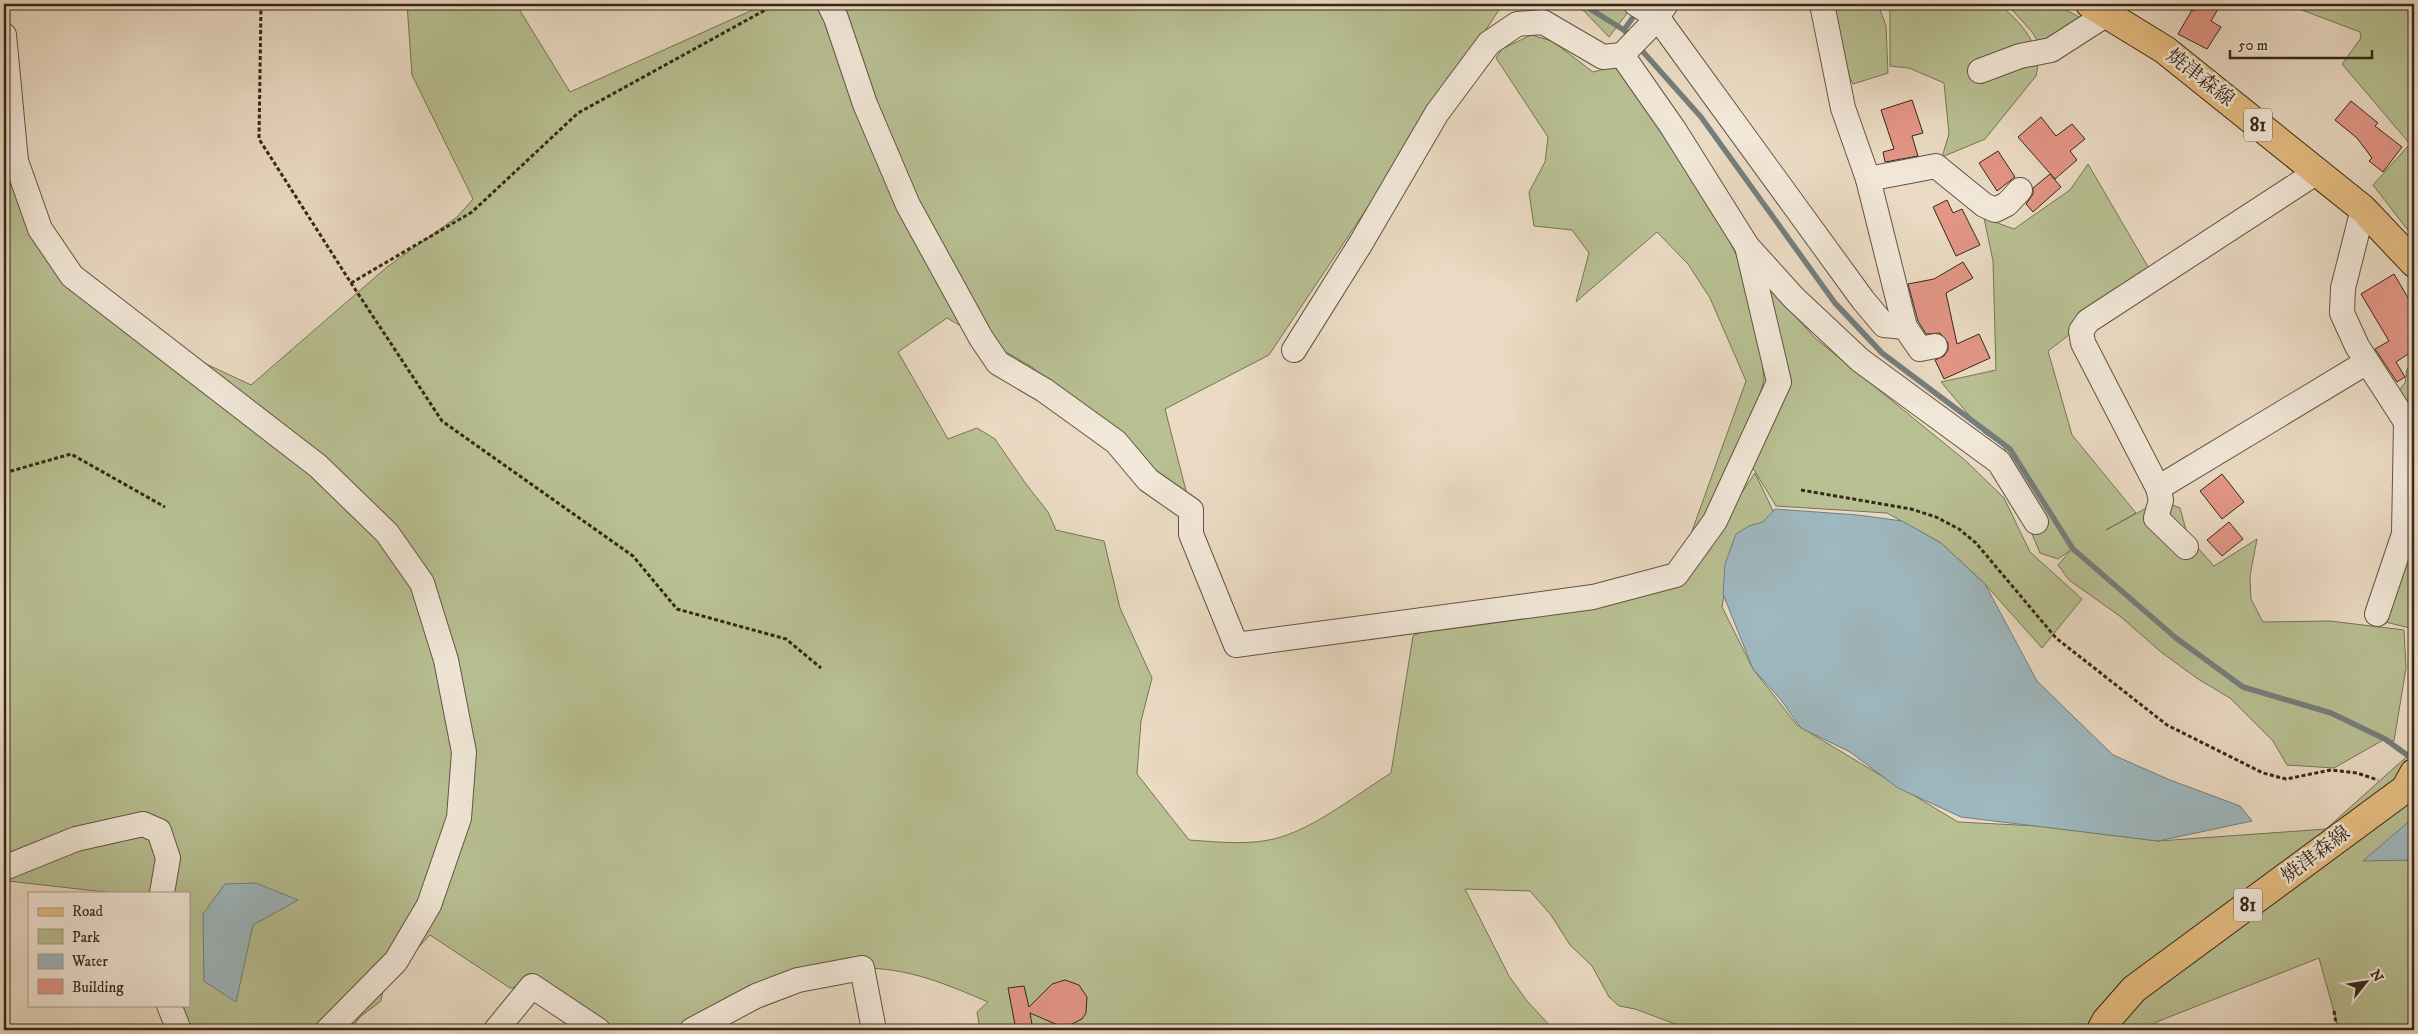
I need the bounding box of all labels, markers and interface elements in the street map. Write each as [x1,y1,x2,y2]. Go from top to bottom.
scale bar [2230,28,2373,60]
text: 50 m [2238,36,2268,55]
street label: 焼津森線 [2161,44,2239,112]
road number: 81 [2244,108,2272,142]
street label: 焼津森線 [2277,821,2355,889]
road number: 81 [2234,888,2262,922]
legend [28,892,190,1006]
text: Road [72,902,104,921]
text: Park [72,928,101,947]
text: Water [71,952,108,971]
north arrow [2340,956,2390,1006]
text: N [2366,967,2387,986]
text: Building [72,978,124,997]

